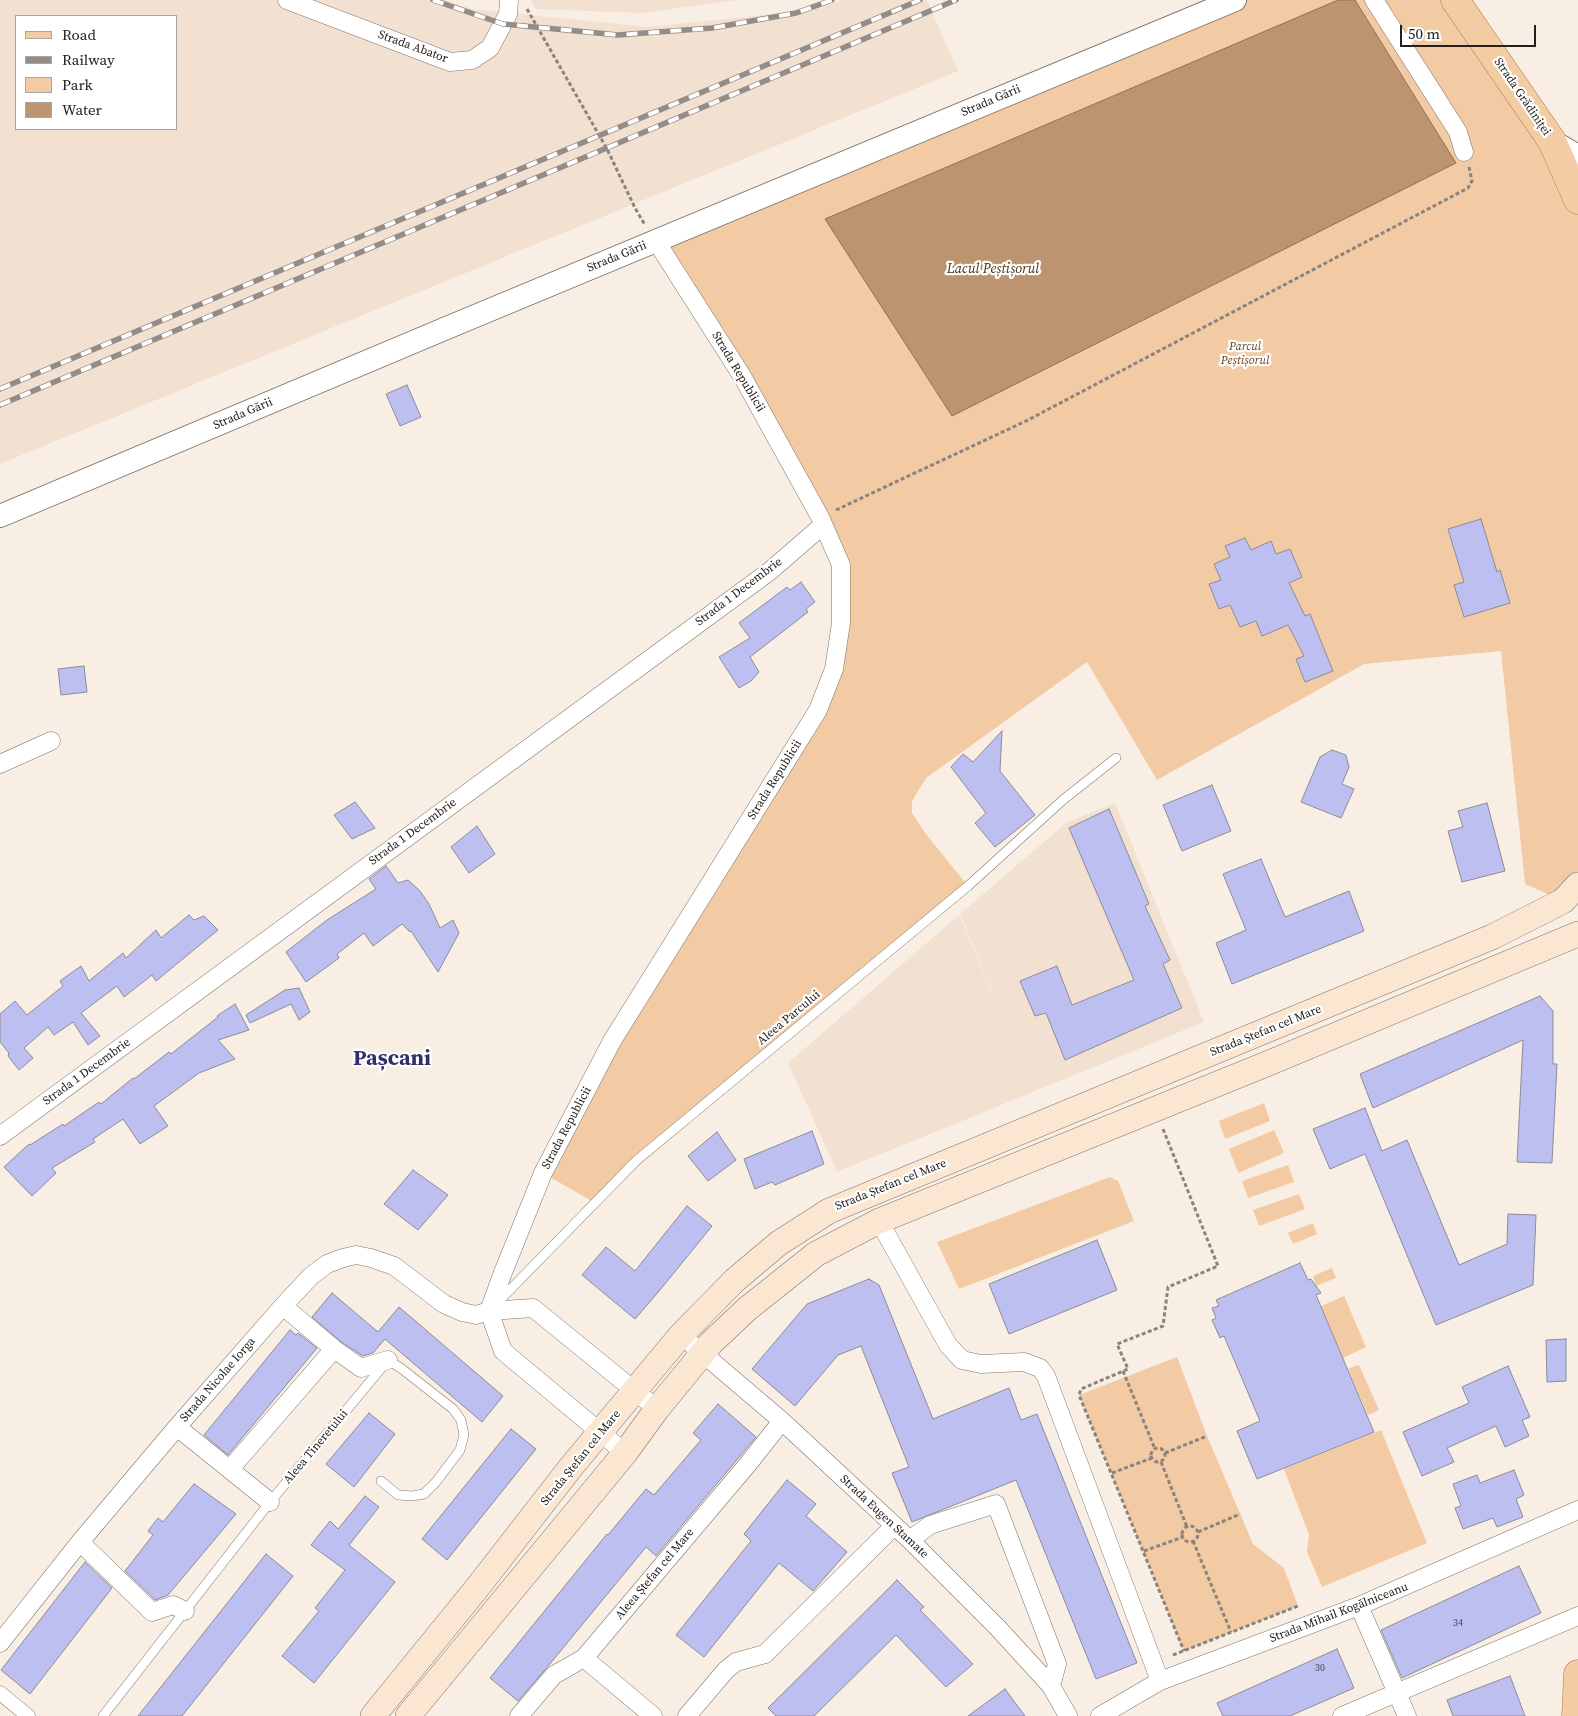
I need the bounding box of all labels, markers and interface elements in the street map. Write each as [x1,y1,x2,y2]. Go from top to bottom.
legend [15,15,178,130]
scale bar [1403,15,1539,47]
text: 50 m [1408,23,1440,44]
text: Road [62,24,96,45]
street label: Strada Abator [376,28,450,66]
text: Railway [62,49,115,70]
street label: Strada Grădiniței [1491,55,1553,139]
text: Park [62,74,93,95]
street label: Strada Gării [959,82,1023,120]
text: Water [62,99,102,120]
street label: Strada Gării [585,239,649,275]
water label: Lacul Peștișorul [947,261,1039,277]
street label: Strada Republicii [708,329,768,415]
park label: Parcul Peștișorul [1221,340,1269,368]
street label: Strada Gării [211,395,275,433]
street label: Strada 1 Decembrie [693,555,785,629]
street label: Strada Republicii [745,738,805,822]
street label: Strada 1 Decembrie [367,795,459,869]
street label: Aleea Parcului [755,988,823,1048]
street label: Strada Ștefan cel Mare [1208,1002,1324,1060]
street label: Strada 1 Decembrie [41,1035,133,1109]
district label: Pașcani [353,1046,431,1072]
street label: Strada Republicii [539,1084,595,1172]
street label: Strada Ștefan cel Mare [833,1156,949,1214]
street label: Strada Nicolae Iorga [177,1335,259,1425]
street label: Aleea Tineretului [281,1407,351,1487]
street label: Strada Ștefan cel Mare [538,1407,624,1509]
street label: Strada Eugen Stamate [837,1472,931,1562]
street label: Aleea Ștefan cel Mare [613,1525,697,1623]
street label: Strada Mihail Kogălniceanu [1268,1580,1410,1646]
house number: 34 [1453,1617,1463,1629]
house number: 30 [1315,1662,1325,1674]

